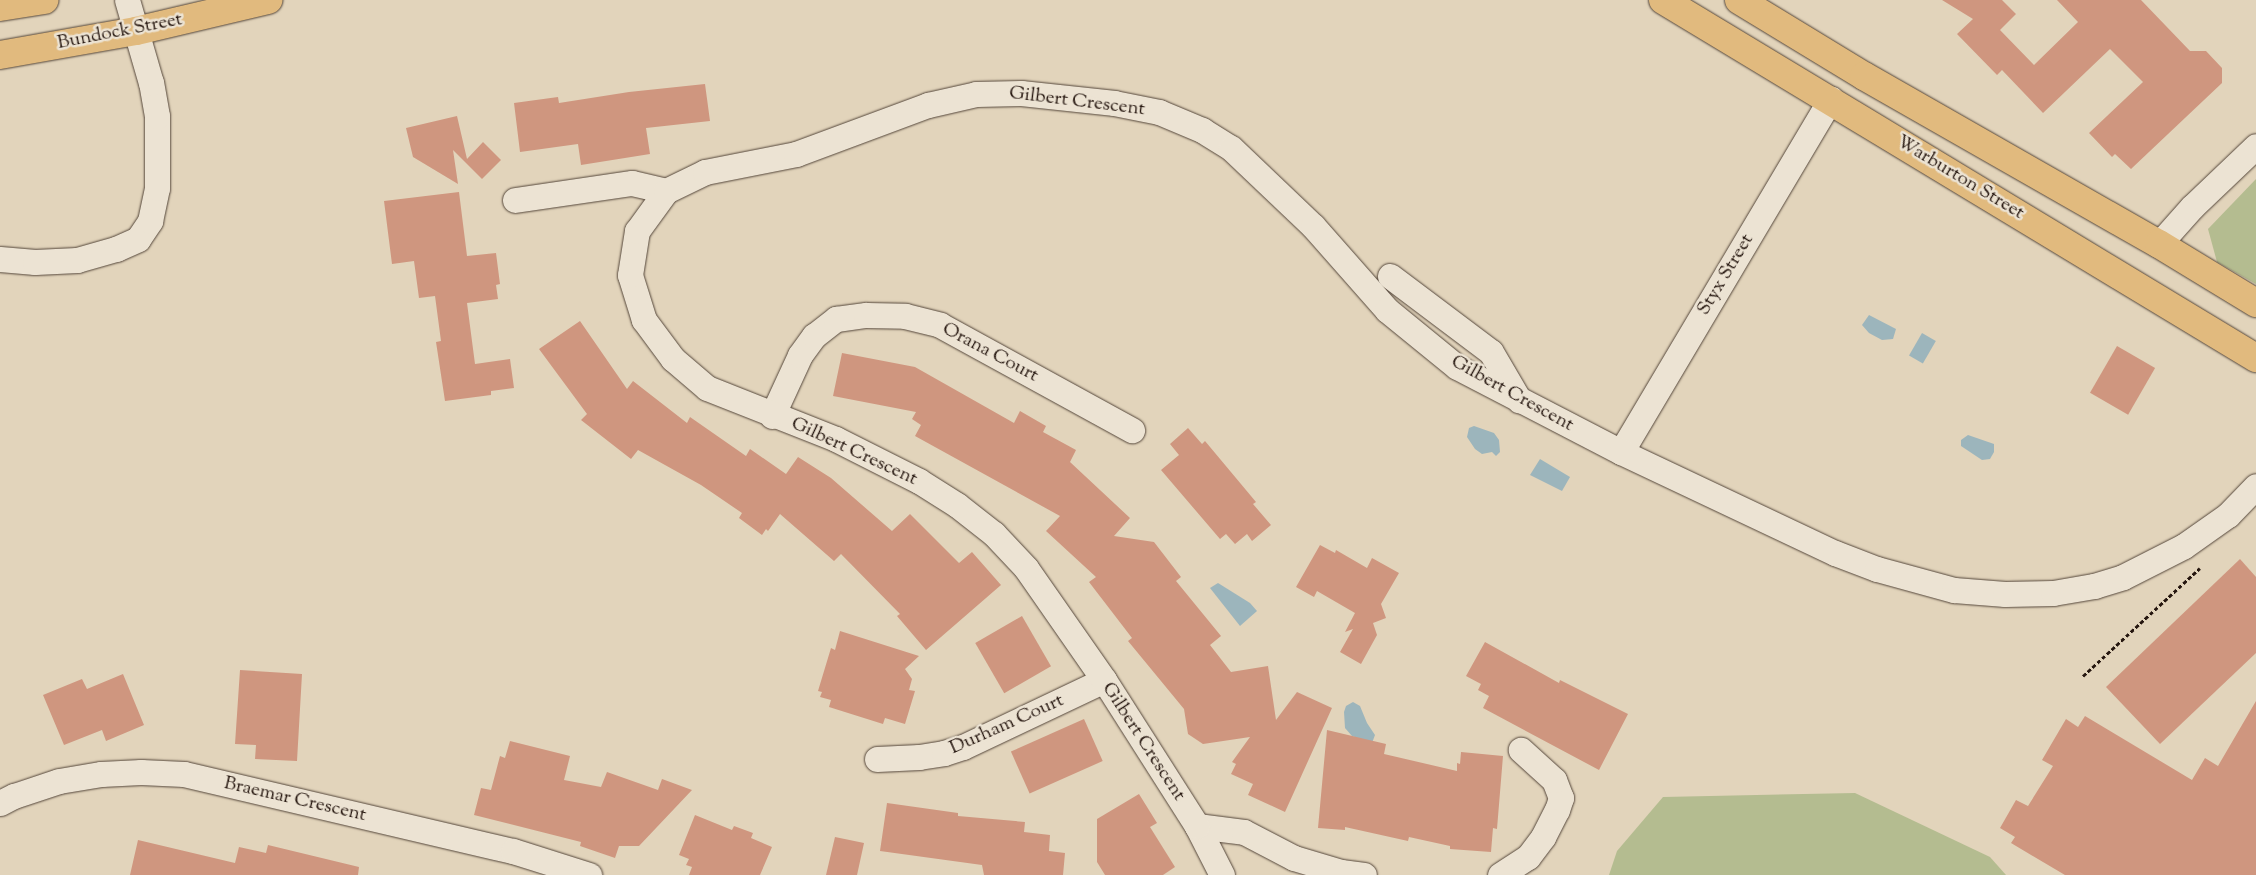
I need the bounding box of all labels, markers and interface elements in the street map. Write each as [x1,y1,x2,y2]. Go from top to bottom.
street label: Bundock Street [56,9,184,55]
street label: Gilbert Crescent [1008,82,1146,122]
street label: Warburton Street [1892,131,2028,225]
street label: Styx Street [1693,230,1759,320]
street label: Orana Court [938,318,1042,388]
street label: Gilbert Crescent [1447,351,1577,437]
street label: Gilbert Crescent [787,413,921,491]
street label: Gilbert Crescent [1096,678,1190,806]
street label: Durham Court [946,690,1068,760]
street label: Braemar Crescent [222,773,368,827]

